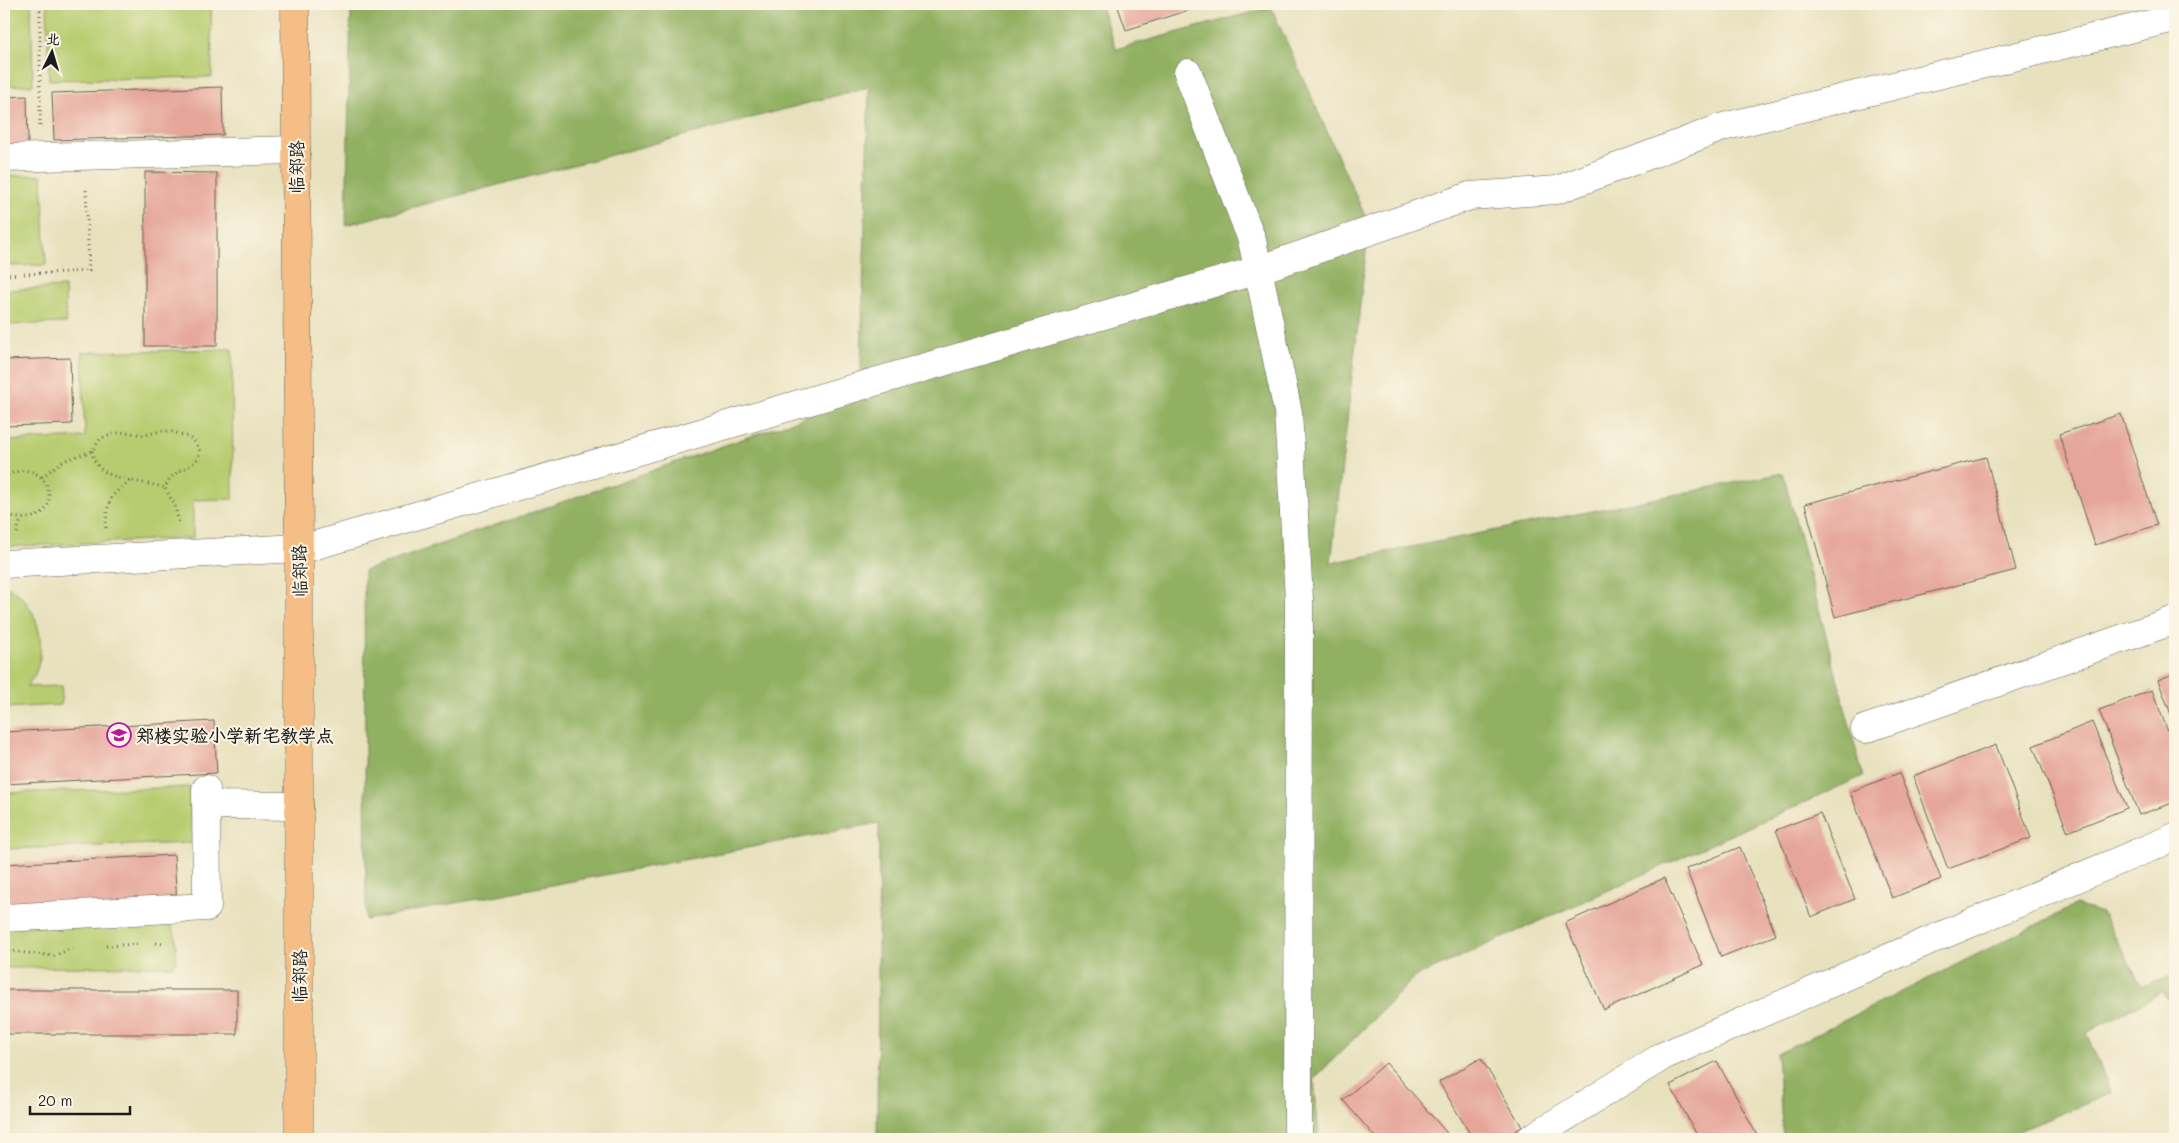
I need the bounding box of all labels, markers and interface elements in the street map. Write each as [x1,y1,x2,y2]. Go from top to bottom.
north arrow [28,28,78,78]
text: 北 [45,28,61,49]
street label: 临郑路 [284,140,308,194]
street label: 临郑路 [287,544,311,598]
school or university icon: 郑楼实验小学新宅教学点 [106,722,132,748]
place label: 郑楼实验小学新宅教学点 [136,723,334,747]
street label: 临郑路 [287,949,311,1003]
scale bar [30,1083,130,1115]
text: 20 m [38,1090,72,1110]

